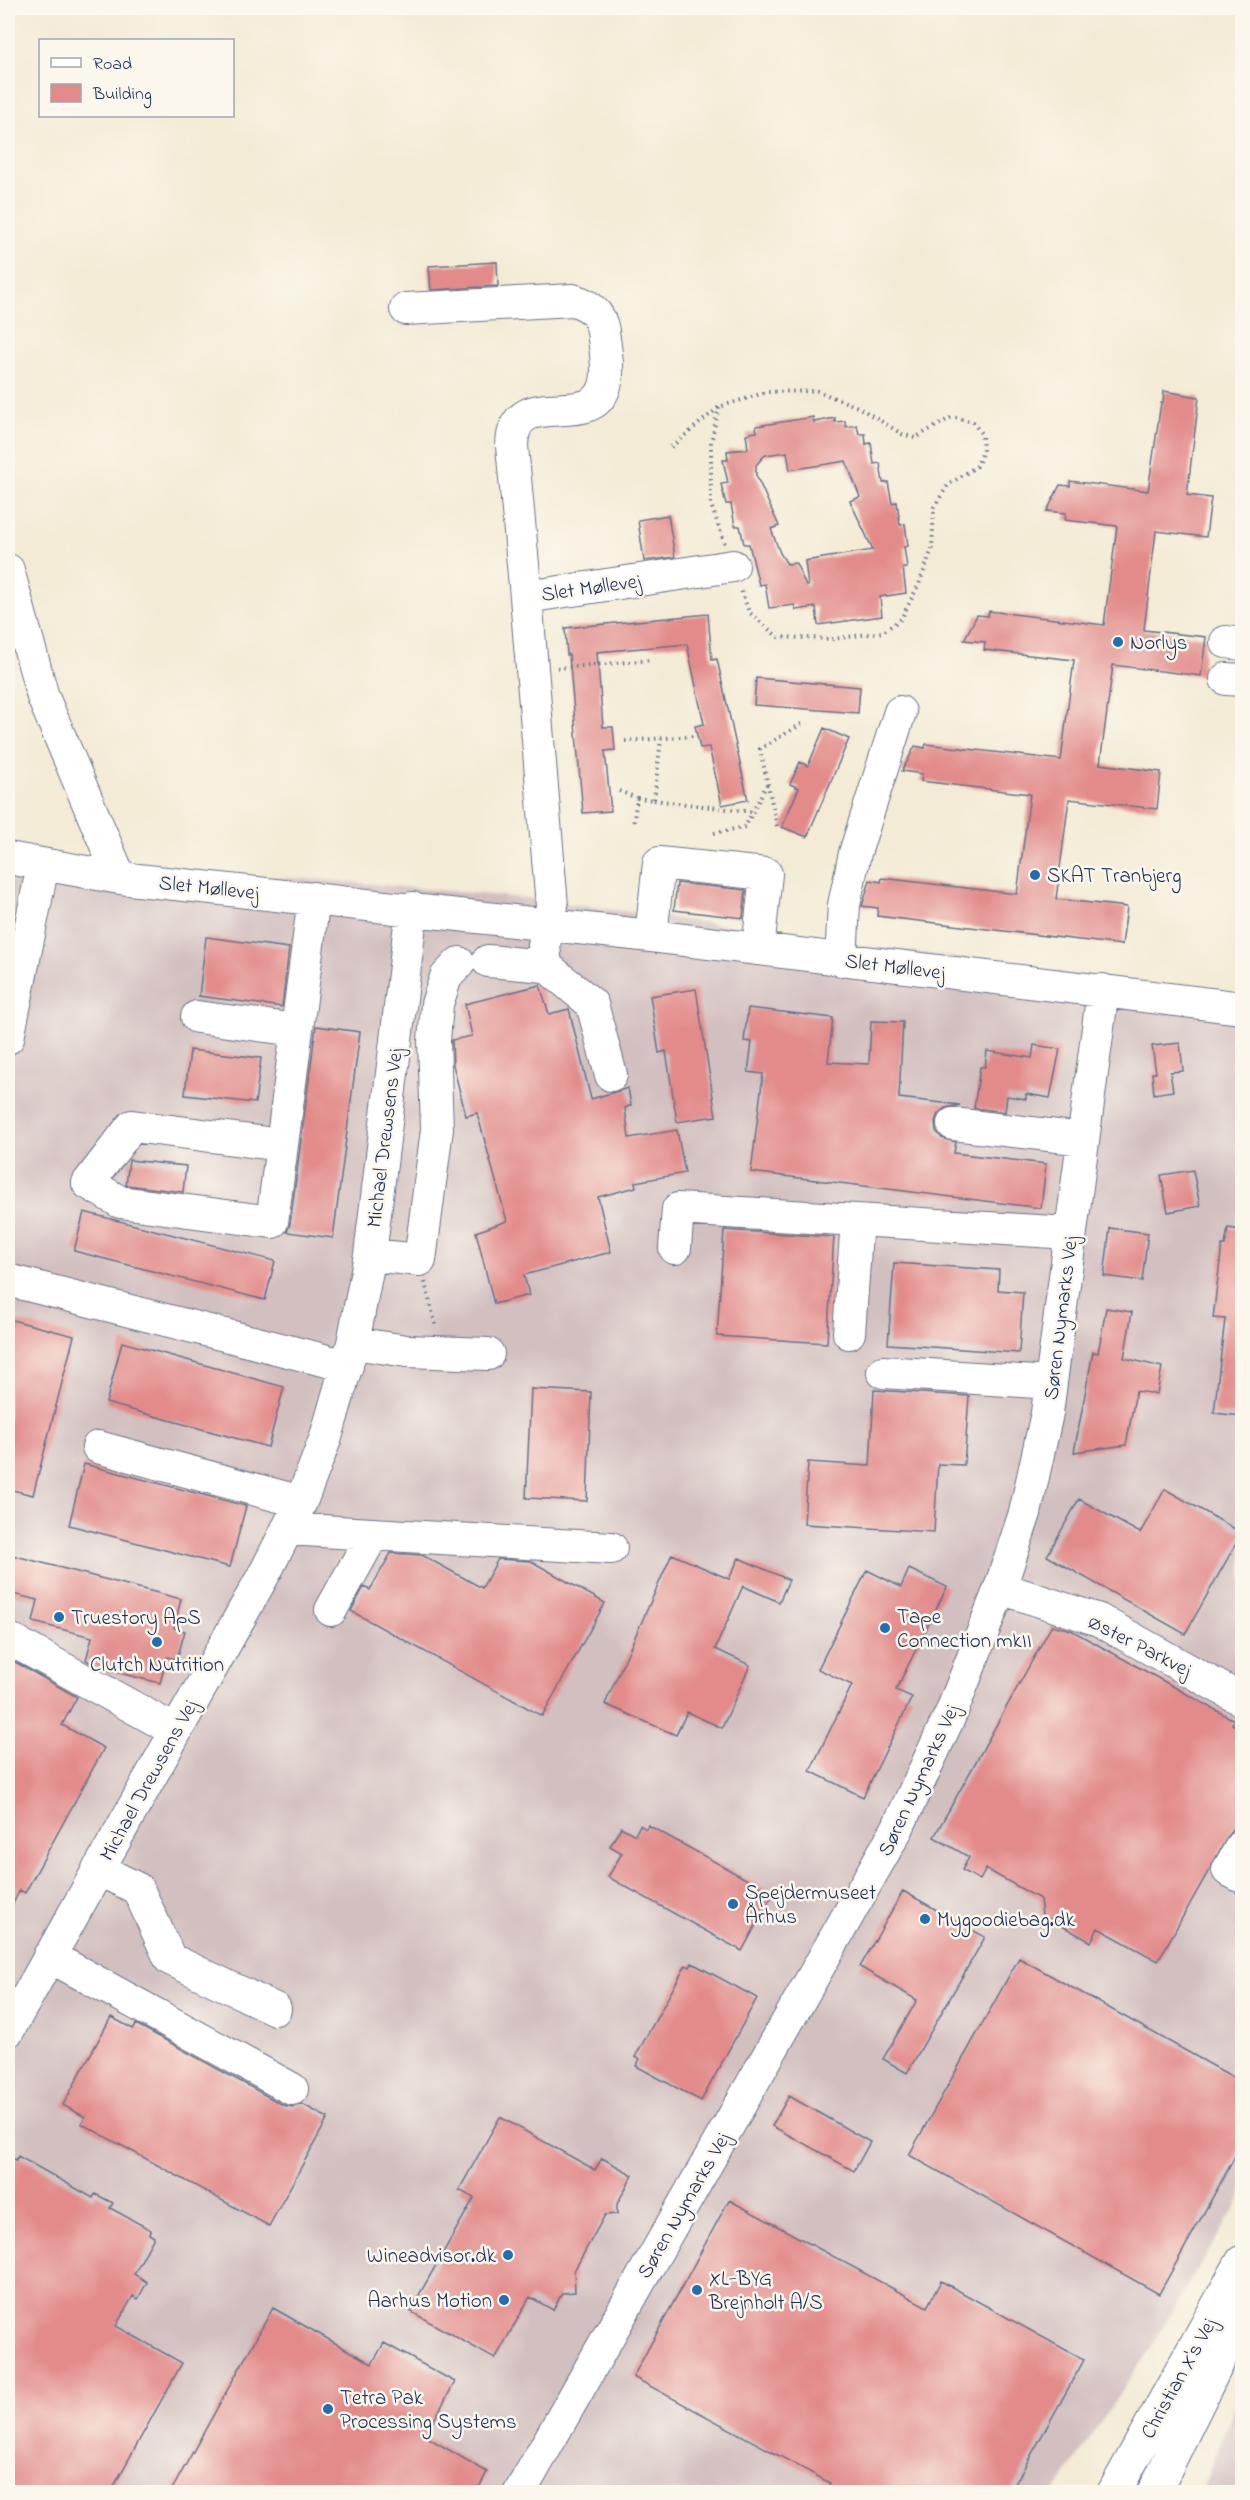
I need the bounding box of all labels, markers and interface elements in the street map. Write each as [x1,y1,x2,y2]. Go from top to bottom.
legend [39,39,234,117]
text: Road [93,52,132,78]
text: Building [92,82,152,109]
street label: Slet Møllevej [539,567,644,611]
place label: Norlys [1130,629,1188,661]
marker: Norlys [1111,635,1125,649]
place label: SKAT Tranbjerg [1047,862,1181,894]
marker: SKAT Tranbjerg [1028,868,1042,882]
street label: Slet Møllevej [157,869,261,909]
street label: Slet Møllevej [843,947,947,989]
street label: Michael Drewsens Vej [360,1046,412,1230]
street label: Søren Nymarks Vej [1037,1234,1089,1402]
place label: Tape Connection mkII [897,1603,1032,1657]
place label: Truestory ApS [71,1604,201,1636]
street label: Øster Parkvej [1082,1608,1197,1686]
marker: Truestory ApS [52,1610,66,1624]
marker: Tape Connection mkII [878,1621,892,1635]
marker: Clutch Nutrition [150,1635,164,1649]
place label: Clutch Nutrition [90,1651,224,1681]
street label: Michael Drewsens Vej [93,1694,207,1867]
street label: Søren Nymarks Vej [871,1699,970,1863]
place label: Spejdermuseet Århus [745,1879,876,1933]
marker: Spejdermuseet Århus [726,1897,740,1911]
place label: Mygoodiebag.dk [937,1906,1076,1938]
marker: Mygoodiebag.dk [918,1912,932,1926]
street label: Søren Nymarks Vej [631,2127,741,2286]
place label: Wineadvisor.dk [367,2242,497,2272]
marker: Wineadvisor.dk [501,2248,515,2262]
place label: XL-BYG Brejnholt A/S [708,2265,823,2319]
marker: XL-BYG Brejnholt A/S [690,2283,704,2297]
place label: Aarhus Motion [368,2287,492,2317]
marker: Aarhus Motion [497,2293,511,2307]
street label: Christian X's Vej [1134,2312,1226,2445]
place label: Tetra Pak Processing Systems [340,2384,517,2440]
marker: Tetra Pak Processing Systems [321,2402,335,2416]

